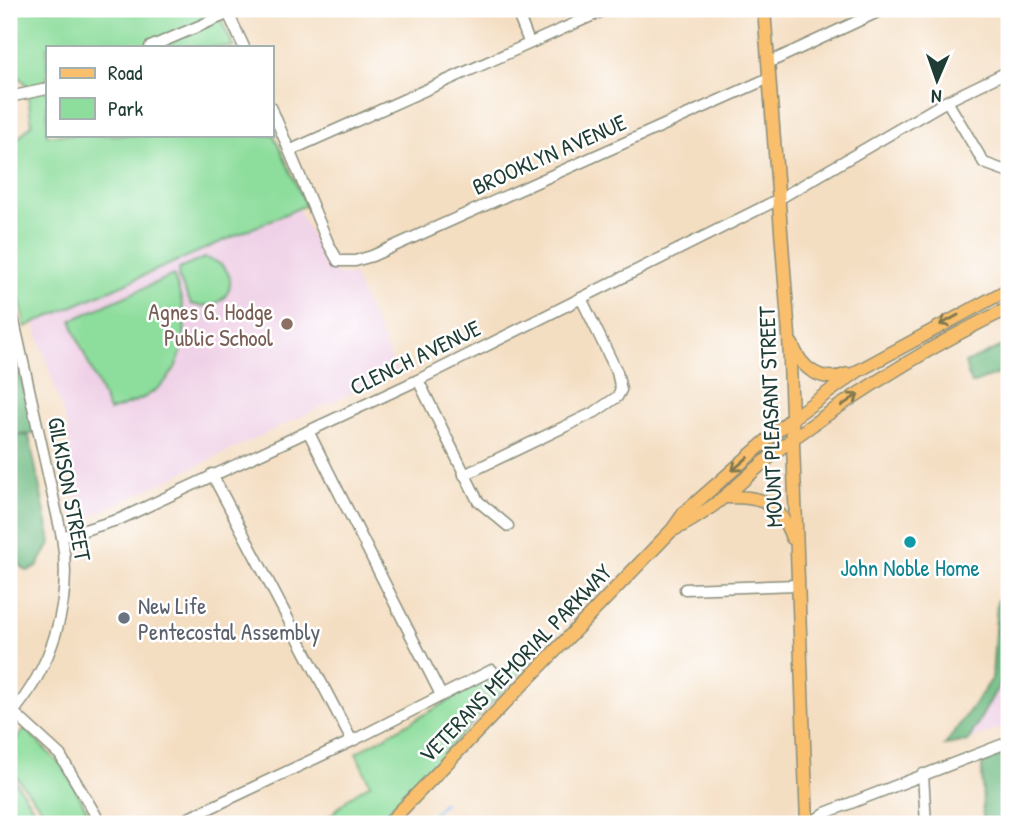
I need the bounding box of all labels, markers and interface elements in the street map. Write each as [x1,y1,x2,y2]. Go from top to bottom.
legend [46,46,273,136]
north arrow [902,46,972,116]
text: Road [108,58,142,87]
text: N [931,84,942,110]
text: Park [108,94,143,123]
street label: BROOKLYN AVENUE [467,106,631,202]
place label: Agnes G. Hodge Public School [148,296,274,353]
street label: MOUNT PLEASANT STREET [751,306,789,528]
street label: CLENCH AVENUE [345,312,485,402]
one-way arrow [939,313,959,327]
marker: Agnes G. Hodge Public School [279,316,295,332]
one-way arrow [839,393,859,407]
street label: GILKISON STREET [41,414,99,564]
one-way arrow [731,456,749,472]
marker: John Noble Home [902,534,918,550]
place label: John Noble Home [840,552,980,583]
street label: VETERANS MEMORIAL PARKWAY [412,557,618,769]
place label: New Life Pentecostal Assembly [138,590,320,647]
marker: New Life Pentecostal Assembly [116,610,132,626]

